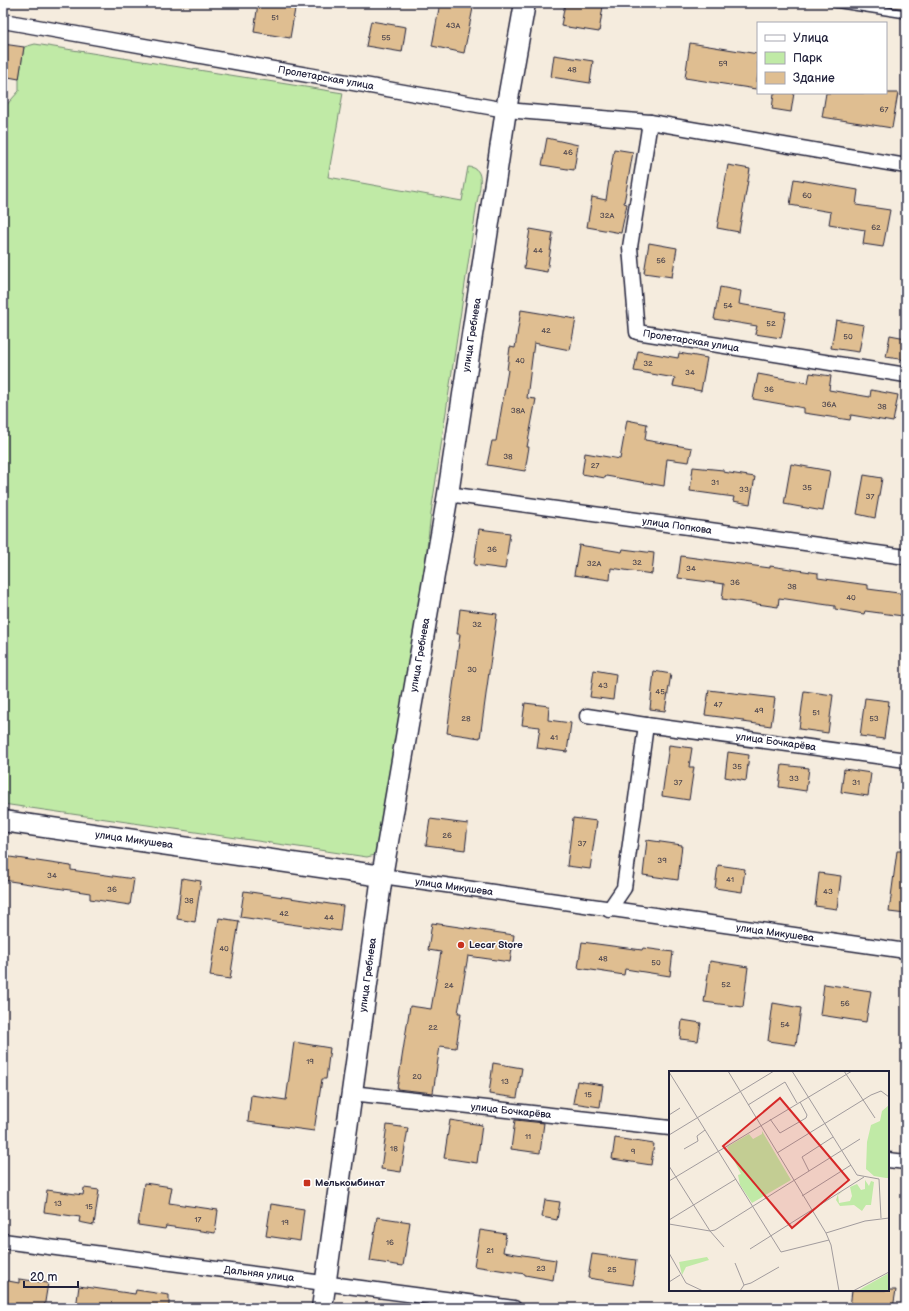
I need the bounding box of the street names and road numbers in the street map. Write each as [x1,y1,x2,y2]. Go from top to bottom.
street label: Пролетарская улица [277,64,375,92]
street label: улица Гребнева [460,297,484,373]
street label: Пролетарская улица [642,327,740,355]
street label: улица Попкова [641,515,713,537]
street label: улица Гребнева [408,617,432,693]
street label: улица Бочкарёва [735,730,817,754]
street label: улица Микушева [94,829,174,851]
street label: улица Микушева [414,876,494,898]
street label: улица Микушева [735,922,815,944]
street label: улица Гребнева [357,937,379,1013]
street label: улица Бочкарёва [470,1101,552,1121]
street label: Дальняя улица [223,1264,295,1284]

